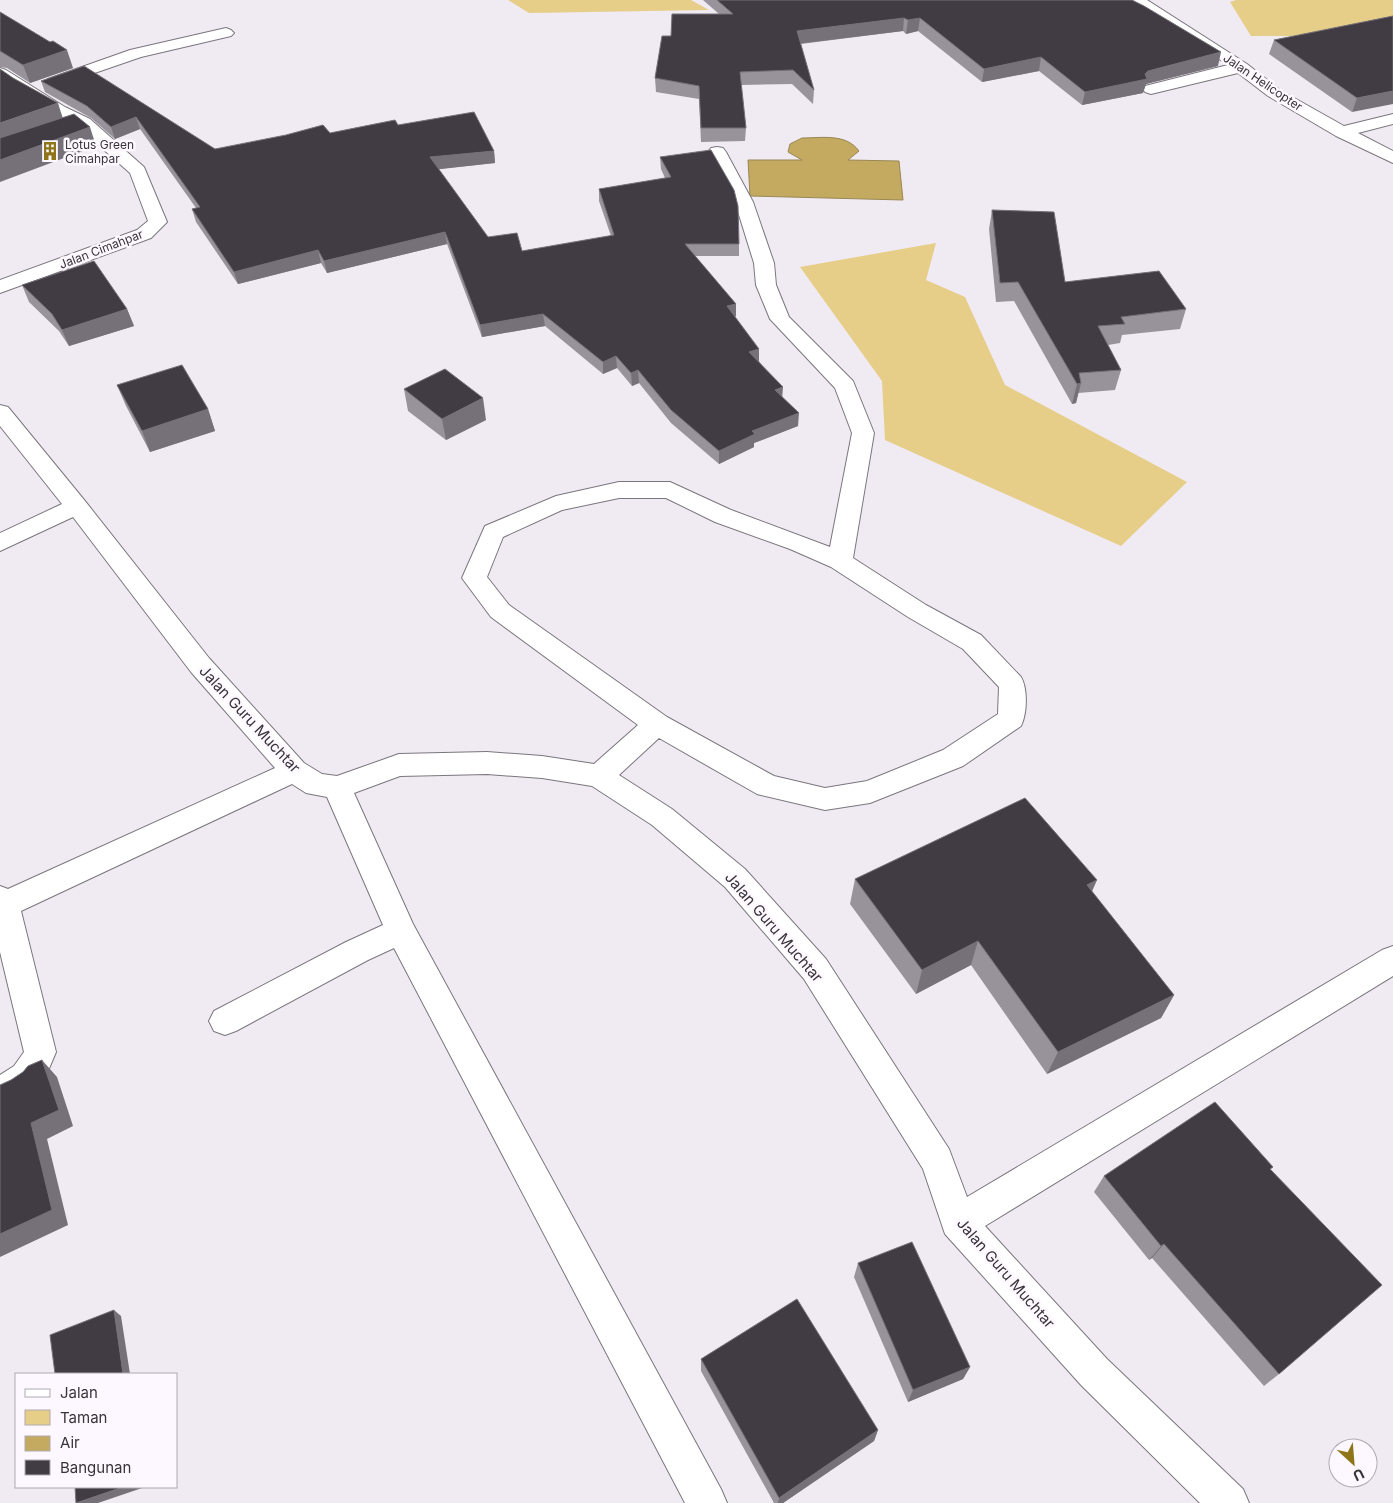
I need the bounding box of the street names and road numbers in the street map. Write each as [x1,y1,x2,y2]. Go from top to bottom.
street label: Jalan Helicopter [1221,50,1306,114]
street label: Jalan Cimahpar [57,226,145,272]
street label: Jalan Guru Muchtar [195,661,305,777]
street label: Jalan Guru Muchtar [721,868,827,986]
street label: Jalan Guru Muchtar [953,1214,1059,1332]

